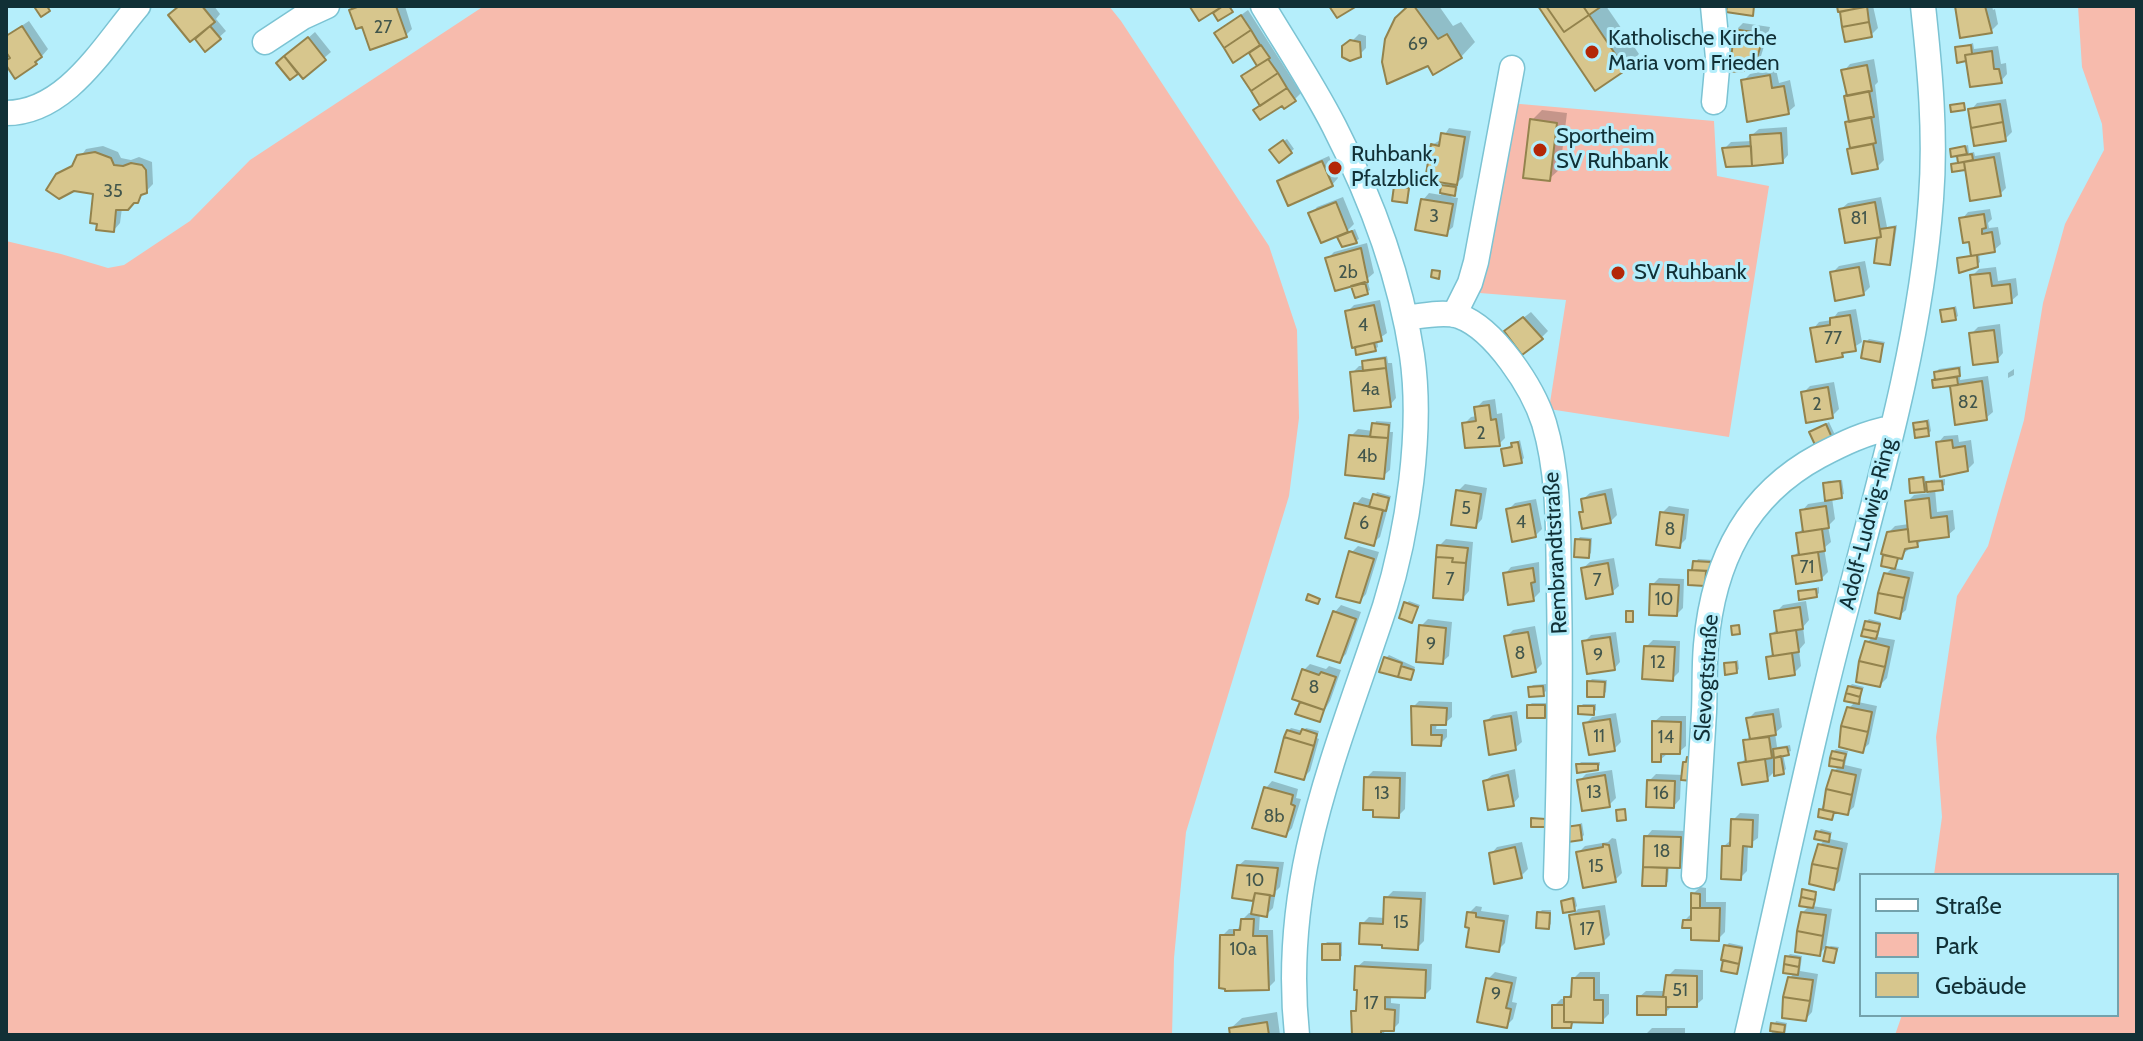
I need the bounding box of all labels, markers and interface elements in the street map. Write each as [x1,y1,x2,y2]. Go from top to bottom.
house number: 27 [374,17,392,39]
place label: Katholische Kirche Maria vom Frieden [1608,26,1780,78]
house number: 69 [1408,34,1428,56]
marker: Katholische Kirche Maria vom Frieden [1583,43,1601,61]
place label: Sportheim SV Ruhbank [1556,124,1669,176]
marker: Sportheim SV Ruhbank [1531,141,1549,159]
place label: Ruhbank, Pfalzblick [1351,142,1439,194]
marker: Ruhbank, Pfalzblick [1326,159,1344,177]
house number: 35 [103,181,123,203]
house number: 3 [1429,206,1439,228]
house number: 81 [1851,208,1867,230]
place label: SV Ruhbank [1634,260,1747,286]
house number: 2b [1338,262,1358,284]
marker: SV Ruhbank [1609,264,1627,282]
house number: 4 [1358,315,1368,337]
house number: 77 [1824,328,1842,350]
house number: 4a [1360,379,1380,401]
house number: 82 [1958,392,1978,414]
house number: 2 [1812,394,1822,416]
house number: 2 [1476,423,1486,445]
street label: Adolf-Ludwig-Ring [1834,436,1902,612]
house number: 4b [1357,446,1377,468]
street label: Rembrandtstraße [1539,471,1573,635]
house number: 5 [1461,498,1471,520]
house number: 4 [1516,512,1526,534]
house number: 6 [1359,513,1369,535]
house number: 8 [1665,519,1675,541]
house number: 71 [1800,557,1814,579]
house number: 7 [1445,569,1455,591]
house number: 7 [1592,570,1602,592]
house number: 10 [1655,589,1673,611]
street label: Slevogtstraße [1689,613,1725,743]
house number: 9 [1426,634,1436,656]
house number: 8 [1515,643,1525,665]
house number: 9 [1593,645,1603,667]
house number: 12 [1650,652,1666,674]
house number: 8 [1309,677,1319,699]
house number: 11 [1593,726,1605,748]
house number: 14 [1658,727,1674,749]
house number: 13 [1586,782,1602,804]
house number: 13 [1374,783,1390,805]
house number: 16 [1653,783,1669,805]
house number: 8b [1264,806,1284,828]
house number: 18 [1654,841,1670,863]
house number: 15 [1588,856,1604,878]
house number: 10 [1246,870,1264,892]
legend [1859,873,2119,1017]
text: Straße [1935,891,2002,920]
house number: 15 [1393,912,1409,934]
house number: 17 [1580,919,1594,941]
text: Park [1935,931,1978,960]
house number: 10a [1229,939,1257,961]
text: Gebäude [1935,971,2026,1000]
house number: 51 [1672,980,1688,1002]
house number: 9 [1491,984,1501,1006]
house number: 17 [1364,993,1378,1015]

